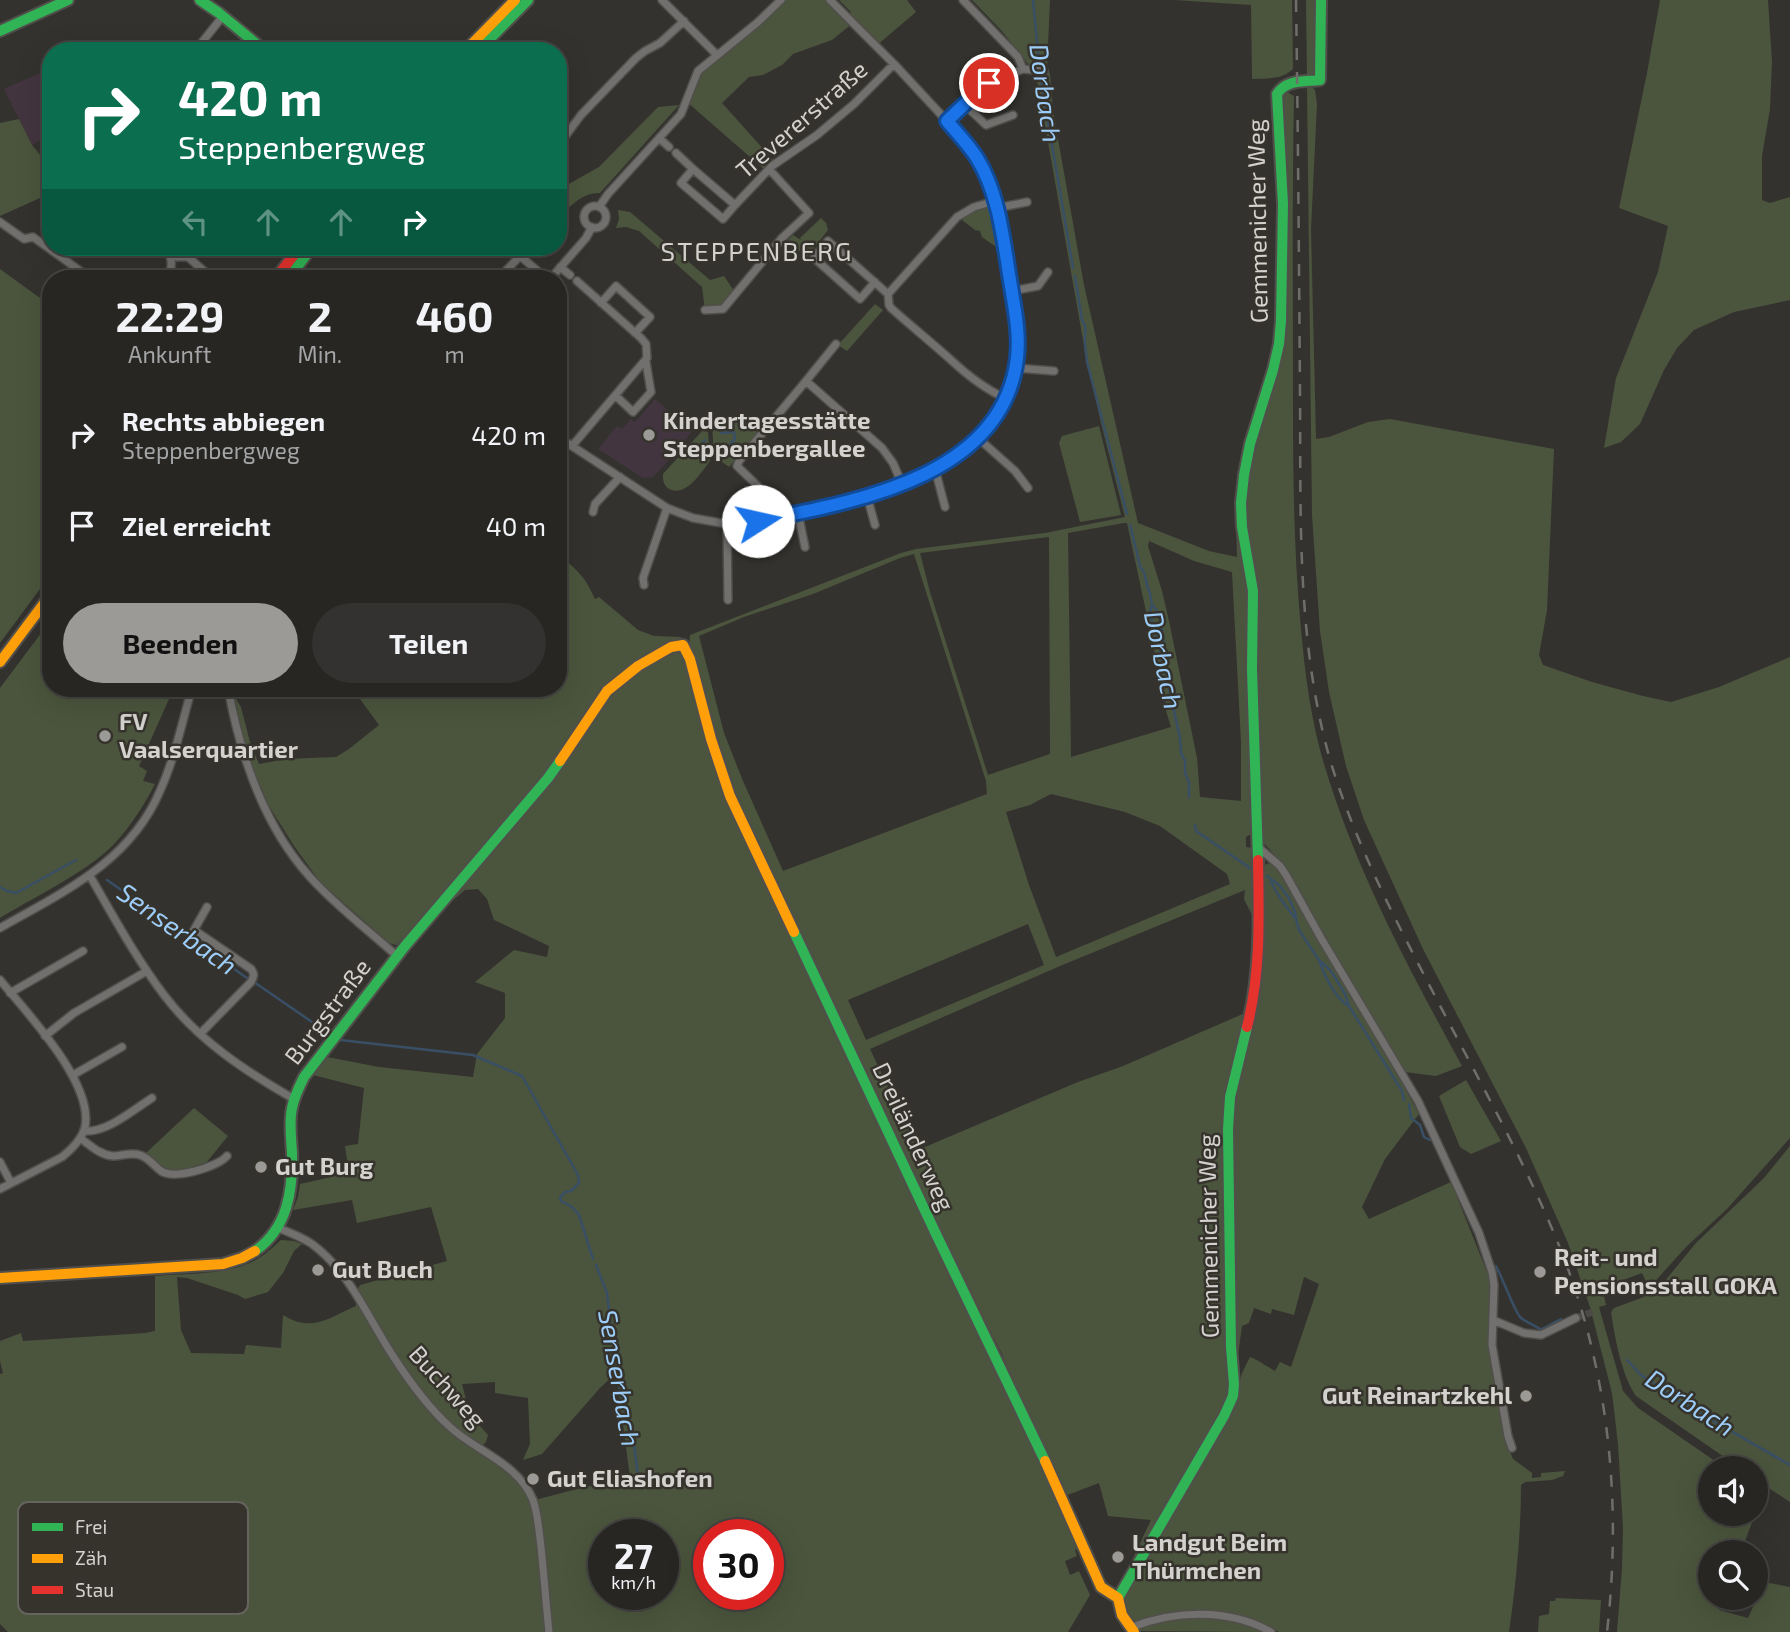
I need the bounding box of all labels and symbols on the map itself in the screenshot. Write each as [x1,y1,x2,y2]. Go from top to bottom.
water label: Dorbach [1024,41,1069,144]
pin [959,53,1019,113]
street label: Trevererstraße [729,54,873,184]
street label: Gemmenicher Weg [1240,119,1273,323]
district label: STEPPENBERG [661,235,853,266]
place label: Kindertagesstätte Steppenbergallee [663,405,870,462]
marker: Kindertagesstätte Steppenbergallee [641,427,657,443]
position arrow [721,484,795,558]
water label: Dorbach [1139,608,1190,712]
place label: FV Vaalserquartier [119,706,299,763]
marker: FV Vaalserquartier [97,728,113,744]
water label: Senserbach [112,875,243,980]
street label: Burgstraße [278,953,376,1070]
street label: Dreiländerweg [867,1057,961,1215]
street label: Gemmenicher Weg [1191,1134,1224,1338]
place label: Gut Burg [275,1151,374,1180]
marker: Gut Burg [253,1159,269,1175]
place label: Reit- und Pensionsstall GOKA [1554,1242,1777,1299]
place label: Gut Buch [332,1254,433,1283]
marker: Gut Buch [310,1262,326,1278]
marker: Reit- und Pensionsstall GOKA [1532,1264,1548,1280]
water label: Senserbach [593,1307,648,1449]
street label: Buchweg [404,1339,492,1433]
water label: Dorbach [1641,1362,1741,1442]
place label: Gut Reinartzkehl [1322,1380,1512,1409]
marker: Gut Reinartzkehl [1518,1388,1534,1404]
place label: Gut Eliashofen [547,1463,713,1492]
marker: Gut Eliashofen [525,1471,541,1487]
legend [18,1502,248,1614]
text: Frei [75,1515,107,1538]
speed limit sign: 30 [693,1519,784,1610]
place label: Landgut Beim Thürmchen [1132,1527,1287,1584]
text: Zäh [75,1546,107,1569]
marker: Landgut Beim Thürmchen [1110,1549,1126,1565]
text: Stau [75,1578,114,1601]

